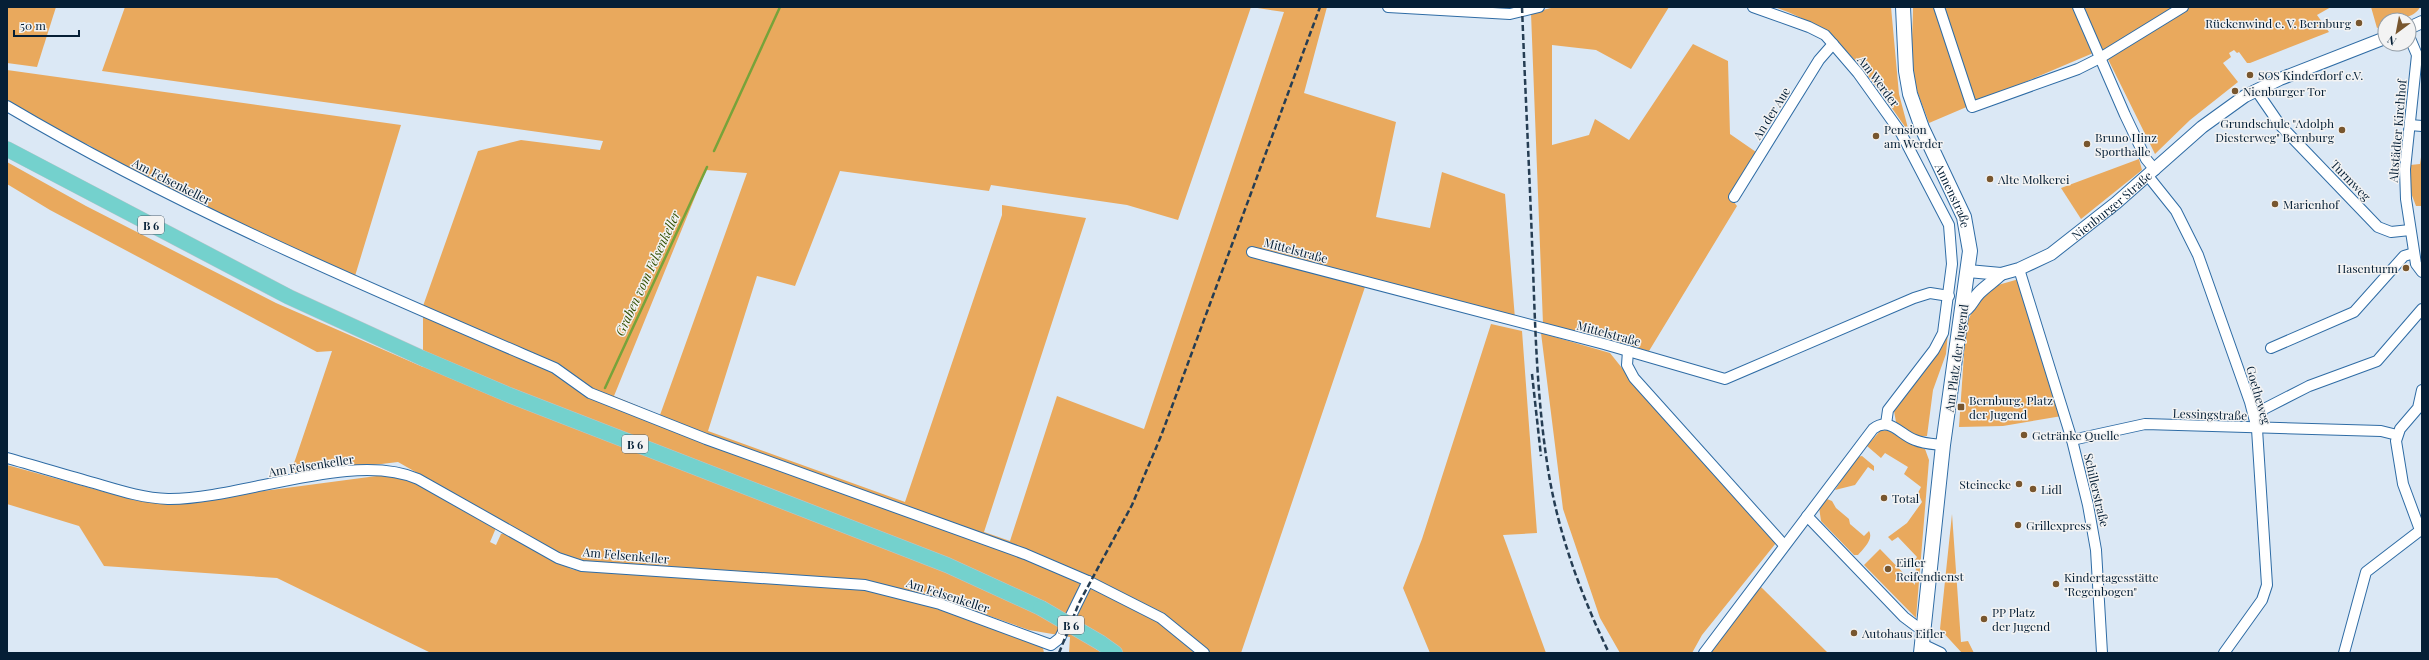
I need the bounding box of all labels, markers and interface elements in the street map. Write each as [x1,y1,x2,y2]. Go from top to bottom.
scale bar [14,12,79,38]
north arrow [2377,12,2417,52]
place label: Rückenwind e. V. Bernburg [2205,15,2352,31]
text: 50 m [20,17,46,33]
marker: Rückenwind e. V. Bernburg [2354,18,2364,28]
text: N [2384,32,2399,49]
street label: Am Werder [1854,51,1904,110]
place label: SOS Kinderdorf e.V. [2258,67,2363,83]
marker: SOS Kinderdorf e.V. [2245,70,2255,80]
street label: Altstädter Kirchhof [2384,78,2410,184]
place label: Nienburger Tor [2243,83,2327,99]
street label: An der Aue [1748,84,1793,143]
marker: Nienburger Tor [2230,86,2240,96]
place label: Grundschule "Adolph Diesterweg" Bernburg [2215,115,2335,145]
place label: Pension am Werder [1884,121,1943,151]
marker: Grundschule "Adolph Diesterweg" Bernburg [2337,125,2347,135]
place label: Bruno Hinz Sporthalle [2095,129,2157,159]
marker: Pension am Werder [1871,131,1881,141]
marker: Bruno Hinz Sporthalle [2082,139,2092,149]
street label: Am Felsenkeller [129,154,215,208]
street label: Turmweg [2328,156,2375,204]
street label: Annenstraße [1931,160,1974,229]
street label: Nienburger Straße [2068,167,2155,243]
place label: Alte Molkerei [1997,171,2070,187]
marker: Alte Molkerei [1985,174,1995,184]
place label: Marienhof [2283,196,2340,212]
marker: Marienhof [2270,199,2280,209]
water label: Graben vom Felsenkeller [611,207,684,338]
road number: B 6 [138,216,164,234]
street label: Mittelstraße [1262,234,1330,266]
place label: Hasenturm [2337,260,2398,276]
marker: Hasenturm [2401,263,2411,273]
street label: Am Platz der Jugend [1940,303,1971,414]
street label: Mittelstraße [1575,317,1643,349]
street label: Goetheweg [2243,364,2275,427]
place label: Bernburg, Platz der Jugend [1969,392,2053,422]
marker: Bernburg, Platz der Jugend [1956,402,1966,412]
street label: Lessingstraße [2172,405,2248,423]
place label: Getränke Quelle [2032,427,2119,443]
marker: Getränke Quelle [2019,430,2029,440]
road number: B 6 [622,435,648,453]
street label: Am Felsenkeller [266,450,356,480]
street label: Schillerstraße [2081,452,2113,528]
place label: Steinecke [1959,476,2011,492]
marker: Steinecke [2014,479,2024,489]
place label: Lidl [2041,481,2063,497]
marker: Lidl [2028,484,2038,494]
place label: Total [1892,490,1920,506]
marker: Total [1879,493,1889,503]
place label: Grillexpress [2026,517,2091,533]
marker: Grillexpress [2013,520,2023,530]
street label: Am Felsenkeller [581,543,670,567]
place label: Eifler Reifendienst [1896,554,1964,584]
marker: Eifler Reifendienst [1883,564,1893,574]
place label: Kindertagesstätte "Regenbogen" [2064,569,2158,599]
street label: Am Felsenkeller [904,574,992,616]
marker: Kindertagesstätte "Regenbogen" [2051,579,2061,589]
place label: PP Platz der Jugend [1992,604,2050,634]
marker: PP Platz der Jugend [1979,614,1989,624]
road number: B 6 [1058,616,1084,634]
place label: Autohaus Eifler [1861,625,1945,641]
marker: Autohaus Eifler [1849,628,1859,638]

